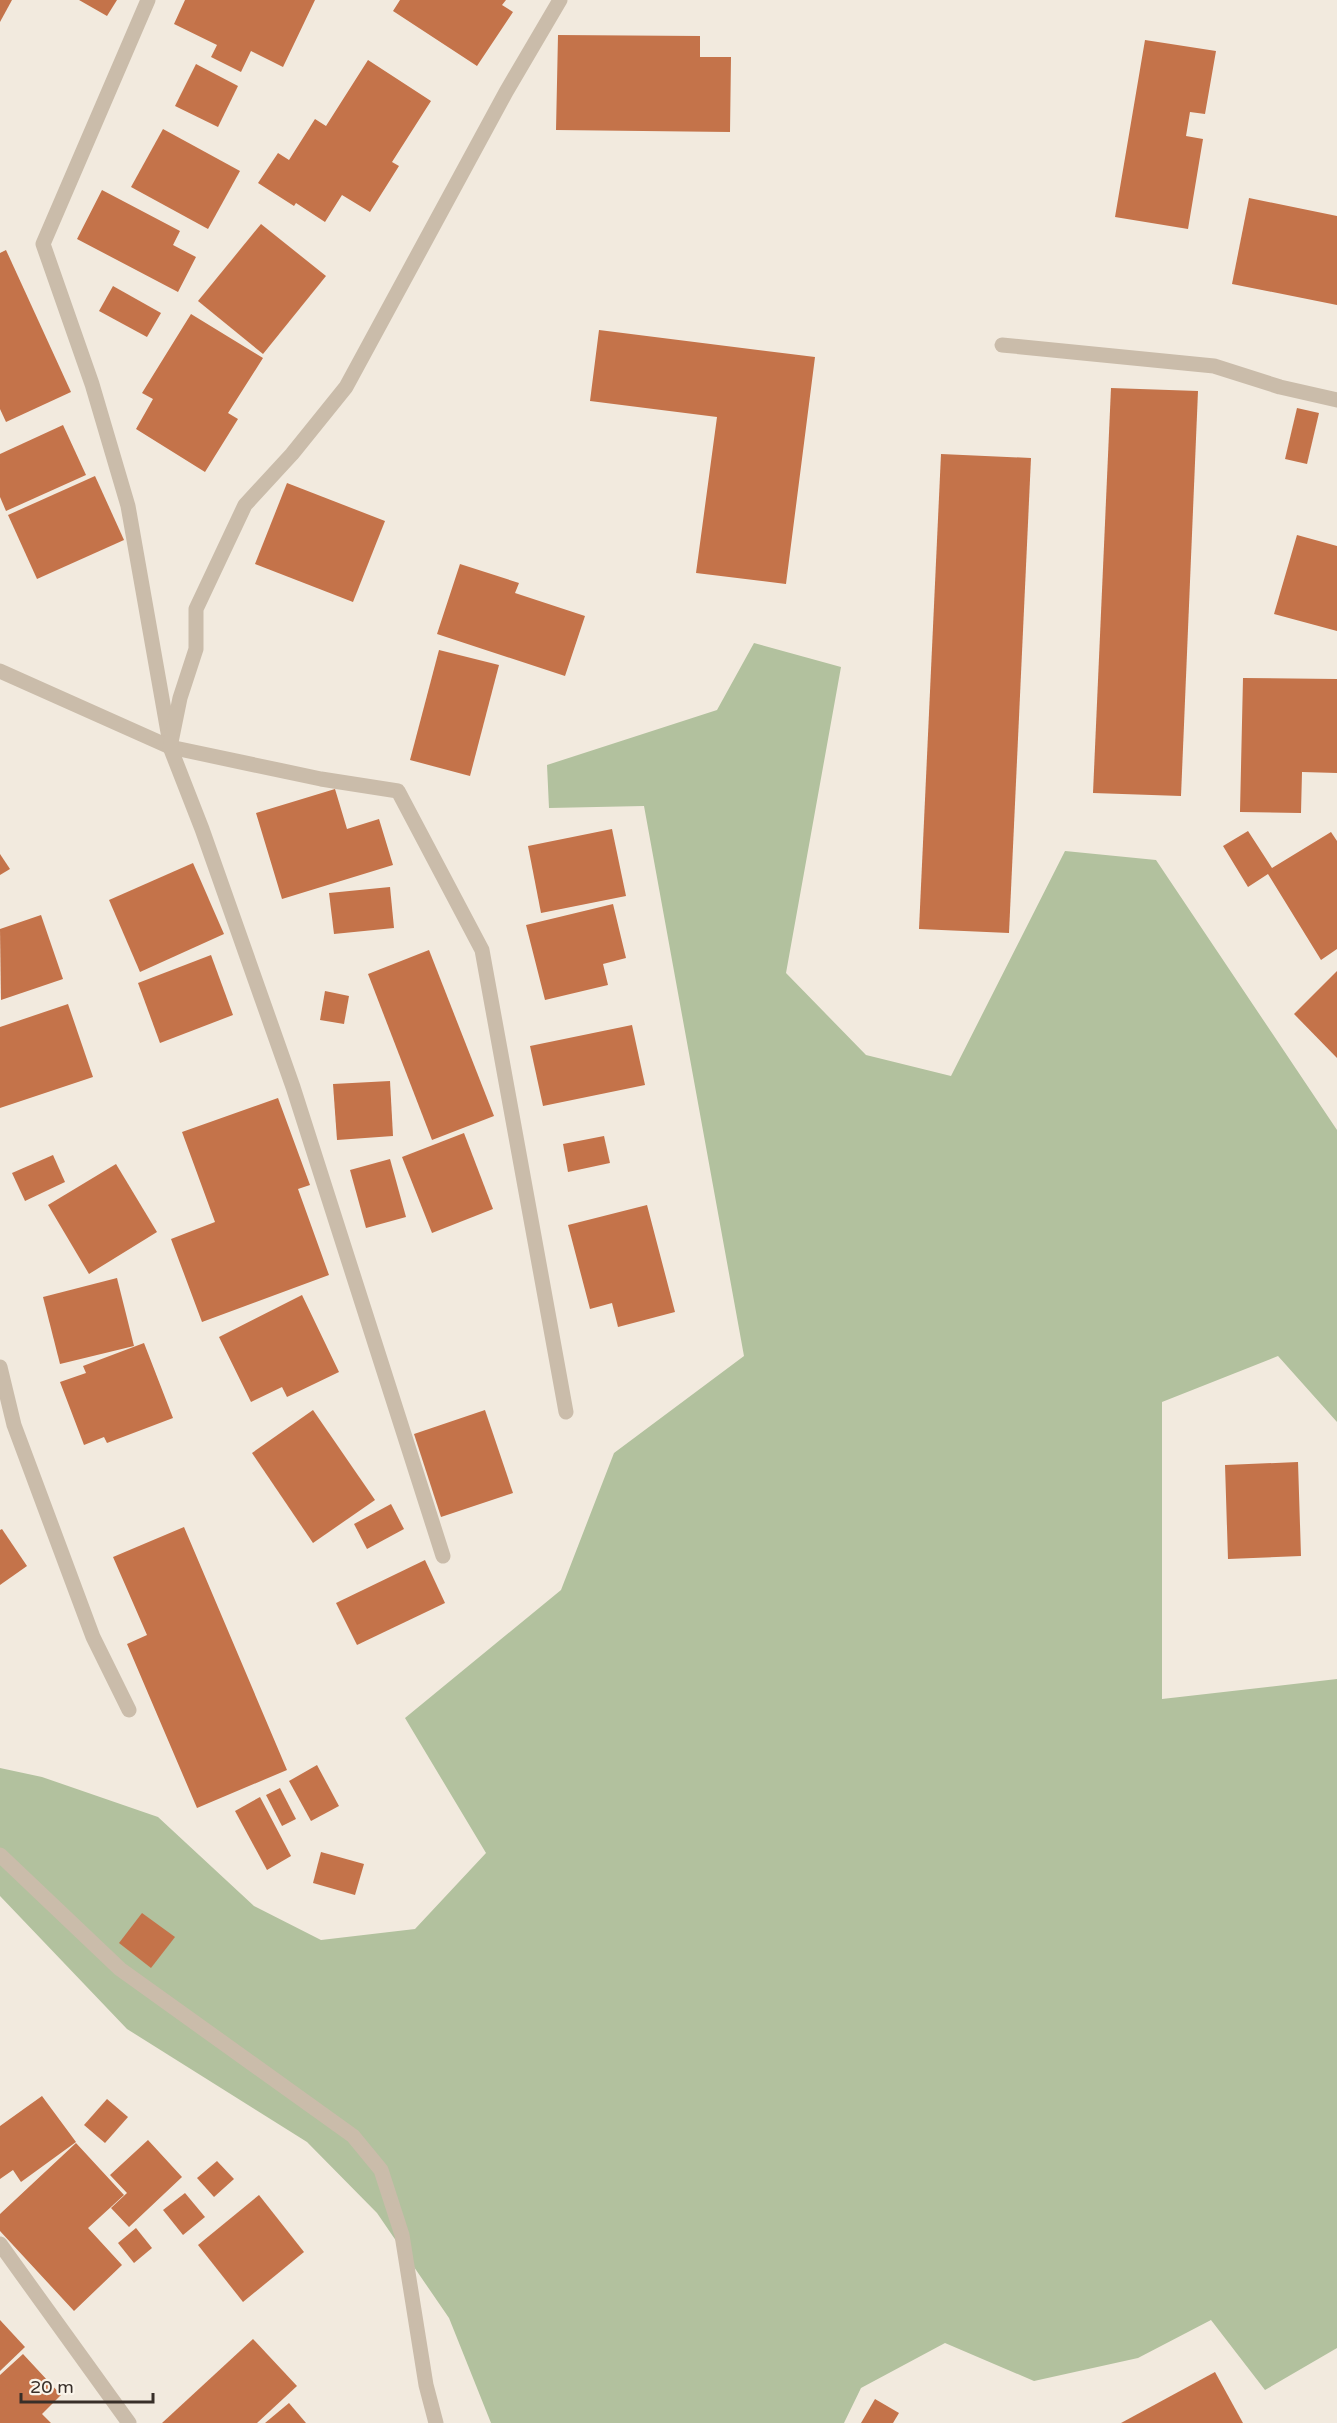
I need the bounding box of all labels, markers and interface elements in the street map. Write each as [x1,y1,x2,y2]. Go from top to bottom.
scale bar [21,2366,153,2404]
text: 20 m [30,2376,74,2398]

